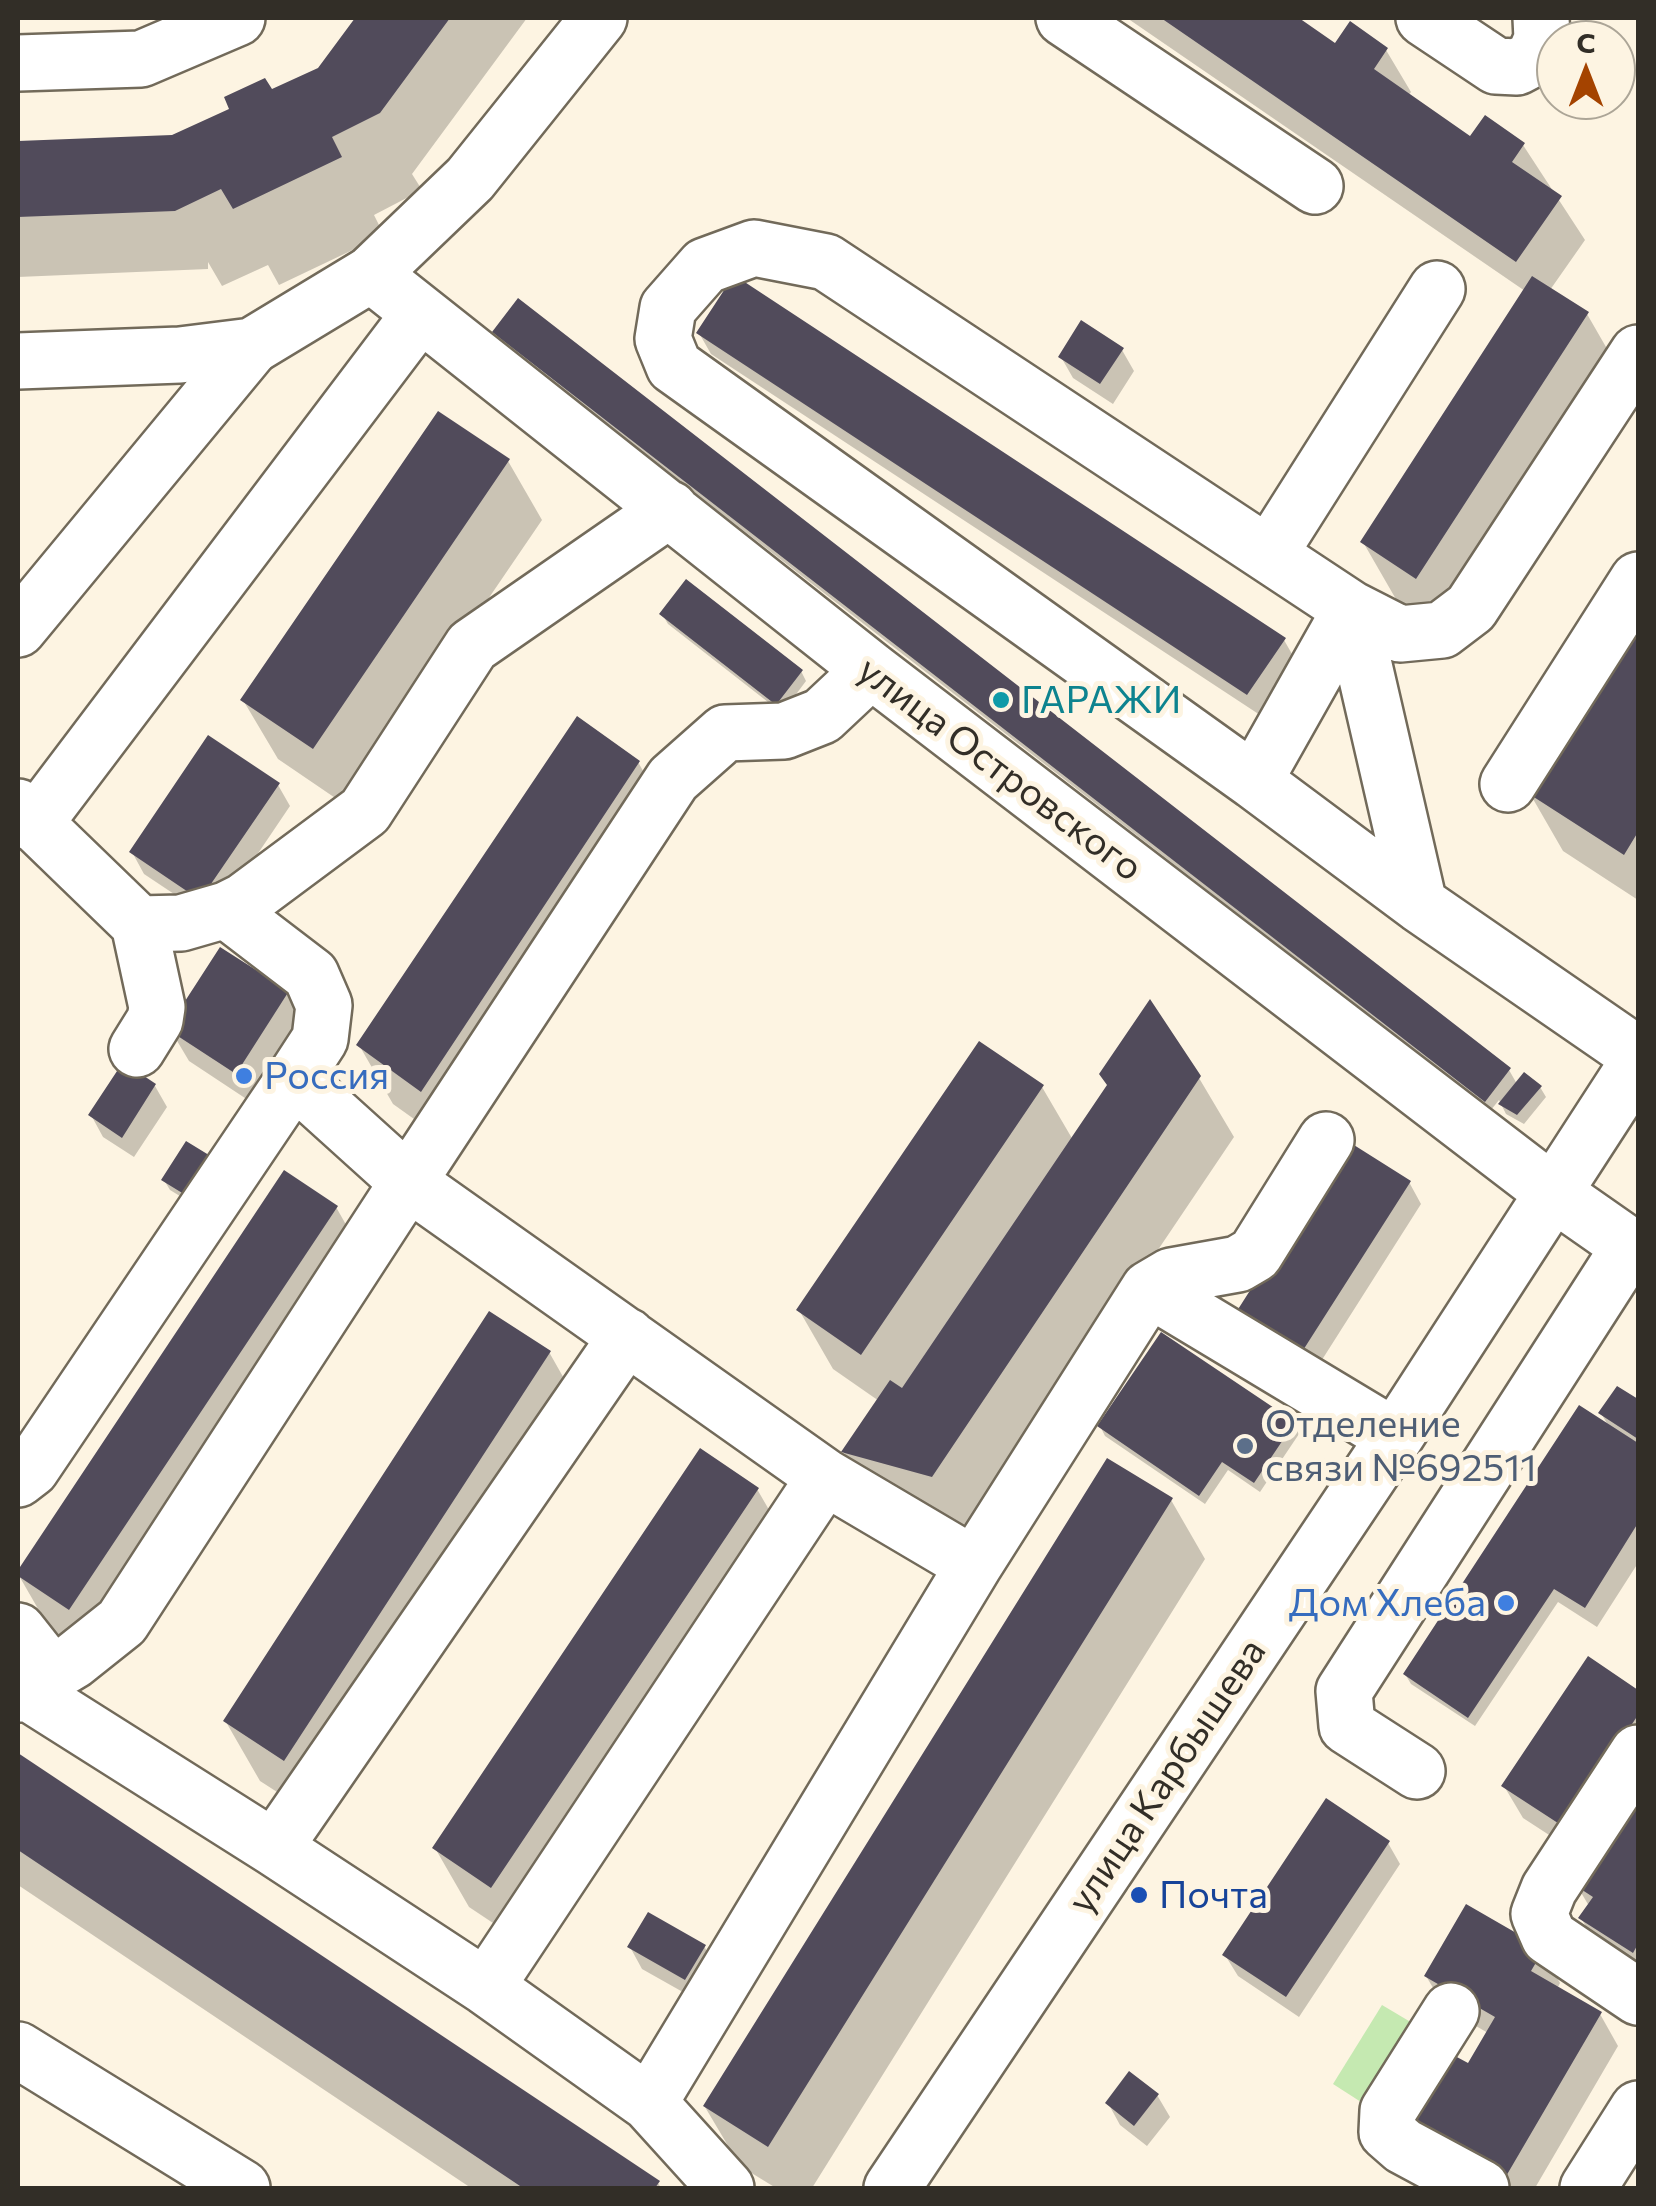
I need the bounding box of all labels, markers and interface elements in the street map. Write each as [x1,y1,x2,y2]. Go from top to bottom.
north arrow [1536,20,1636,120]
text: С [1576,25,1596,59]
street label: улица Островского [849,647,1151,891]
place label: ГАРАЖИ [1021,677,1181,723]
marker: ГАРАЖИ [990,689,1012,711]
place label: Россия [264,1053,389,1099]
marker: Россия [233,1065,255,1087]
place label: Отделение связи №692511 [1265,1401,1537,1490]
marker: Отделение связи №692511 [1234,1435,1256,1457]
place label: Дом Хлеба [1289,1580,1486,1626]
marker: Дом Хлеба [1495,1592,1517,1614]
street label: улица Карбышева [1058,1630,1276,1922]
place label: Почта [1159,1872,1268,1918]
marker: Почта [1128,1884,1150,1906]

